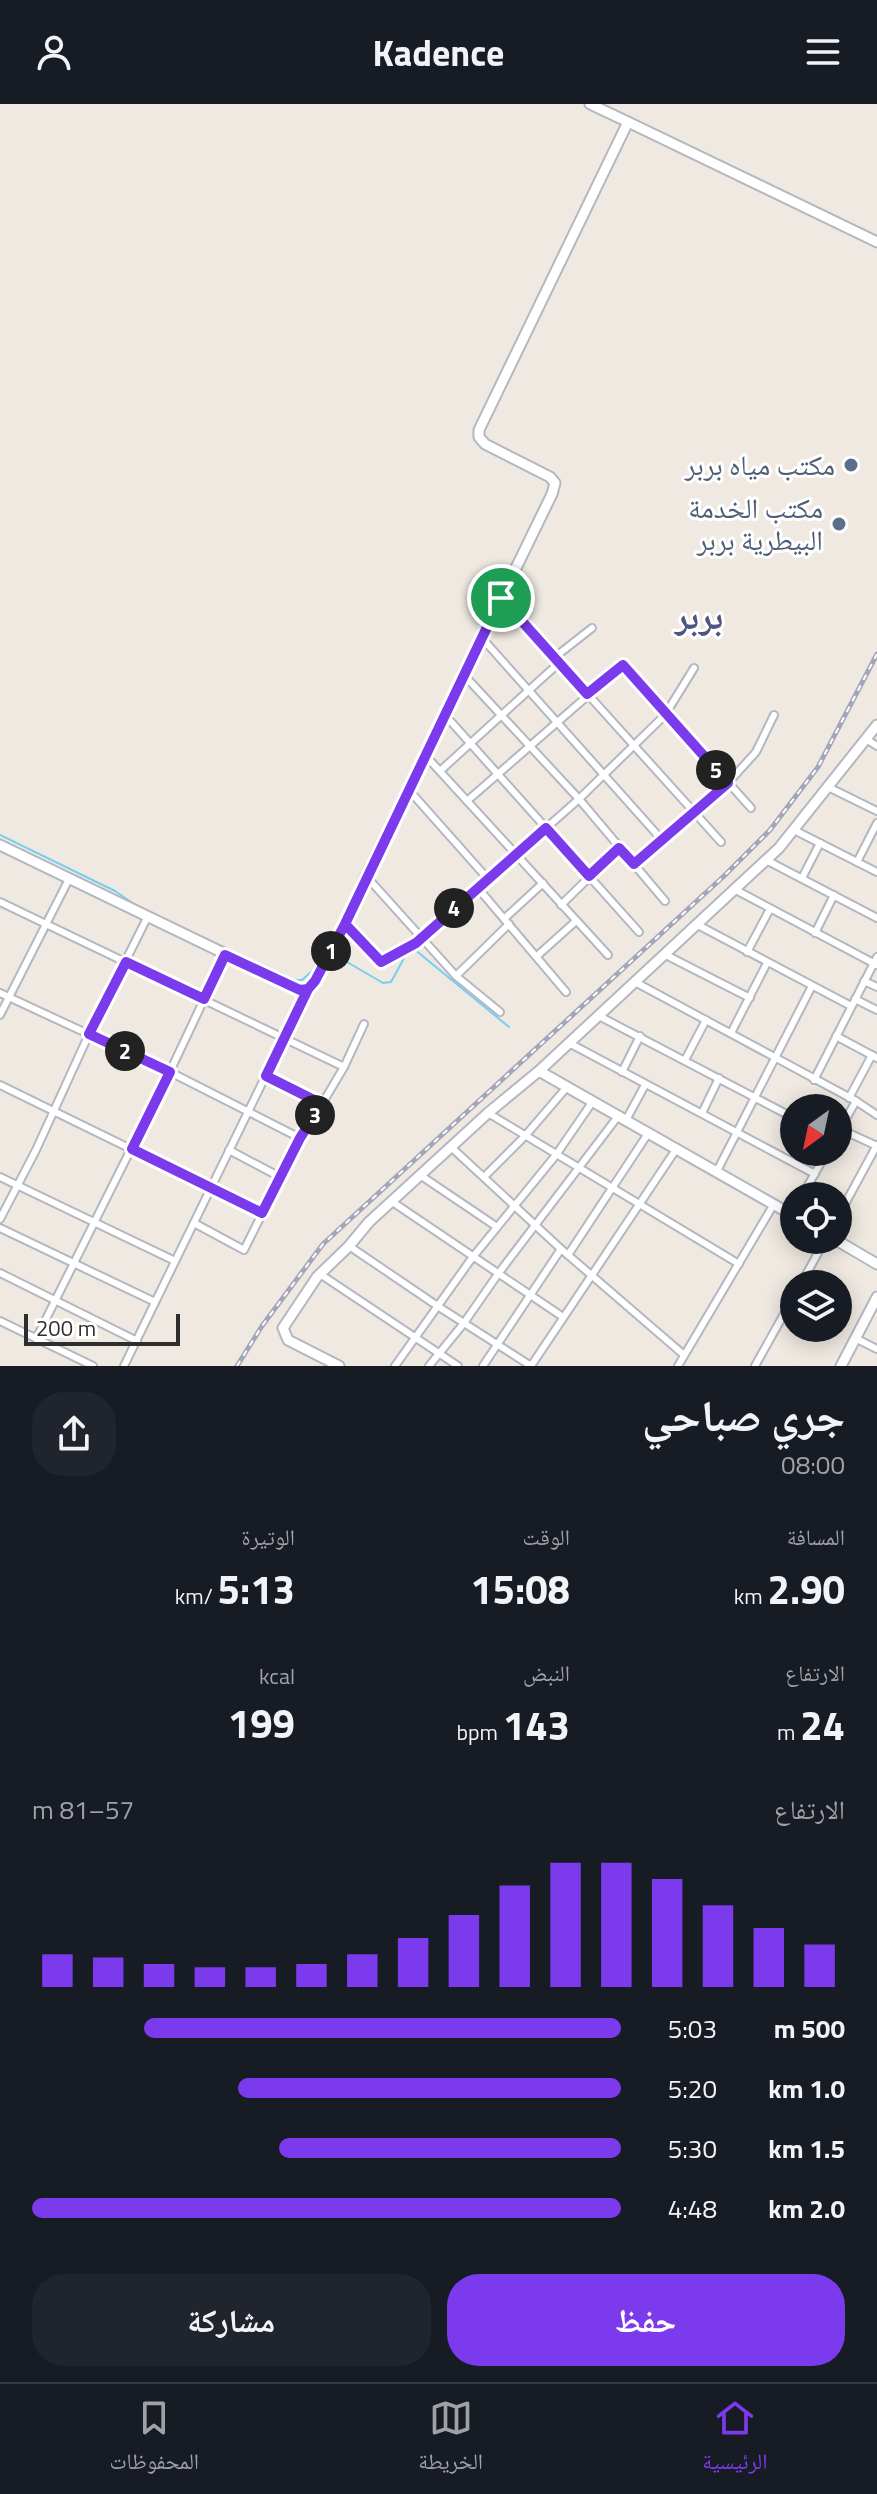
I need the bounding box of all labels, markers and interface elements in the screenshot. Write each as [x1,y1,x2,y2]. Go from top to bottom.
text: Kadence [373,25,504,80]
icon: person [32,30,76,74]
icon: menu [801,30,845,74]
place label: مكتب مياه بربر [684,443,835,486]
marker: مكتب مياه بربر [842,456,860,474]
place label: مكتب الخدمة البيطرية بربر [688,486,823,561]
marker: مكتب الخدمة البيطرية بربر [830,515,848,533]
pin [467,564,535,632]
icon: arrive [479,576,523,620]
district label: بربر [673,588,723,643]
pin: 5 [696,750,736,790]
text: 5 [710,753,722,787]
pin: 4 [434,888,474,928]
text: 4 [448,891,460,925]
pin: 1 [311,931,351,971]
text: 1 [325,934,337,968]
pin: 2 [105,1031,145,1071]
text: 2 [119,1034,131,1068]
north arrow [780,1094,852,1166]
map controls [780,1094,852,1342]
pin: 3 [295,1095,335,1135]
text: 3 [309,1098,321,1132]
button: locate [780,1182,852,1254]
button: layers [780,1270,852,1342]
scale bar [24,1310,180,1346]
text: 200 m [36,1311,96,1345]
text: جري صباحي [642,1381,845,1448]
button: share [32,1392,116,1476]
text: 08:00 [781,1445,845,1484]
text: الوتيرة [241,1520,295,1554]
text: الوقت [523,1520,570,1554]
text: المسافة [787,1520,845,1554]
text: 5:13 [218,1559,295,1620]
text: 15:08 [470,1559,570,1620]
text: 2.90 [768,1559,845,1620]
text: /km [175,1579,218,1613]
text: km [734,1579,768,1613]
text: النبض [523,1656,570,1690]
text: الارتفاع [785,1656,845,1690]
text: kcal [259,1659,295,1693]
text: 199 [228,1693,295,1754]
text: 143 [503,1695,570,1756]
text: 24 [800,1695,845,1756]
text: bpm [456,1715,503,1749]
text: m [777,1715,800,1749]
text: 57–81 m [32,1790,134,1829]
text: الارتفاع [774,1790,845,1829]
text: 5:03 [668,2009,717,2048]
text: 500 m [774,2009,845,2048]
text: 5:20 [668,2069,717,2108]
text: 1.0 km [768,2069,845,2108]
text: 5:30 [668,2129,717,2168]
text: 1.5 km [768,2129,845,2168]
text: 4:48 [668,2189,717,2228]
text: 2.0 km [768,2189,845,2228]
button: مشاركة [32,2274,431,2366]
button: حفظ [447,2274,845,2366]
tab: المحفوظات [110,2396,199,2483]
tab: الخريطة [418,2396,483,2483]
tab: الرئيسية [702,2396,767,2483]

